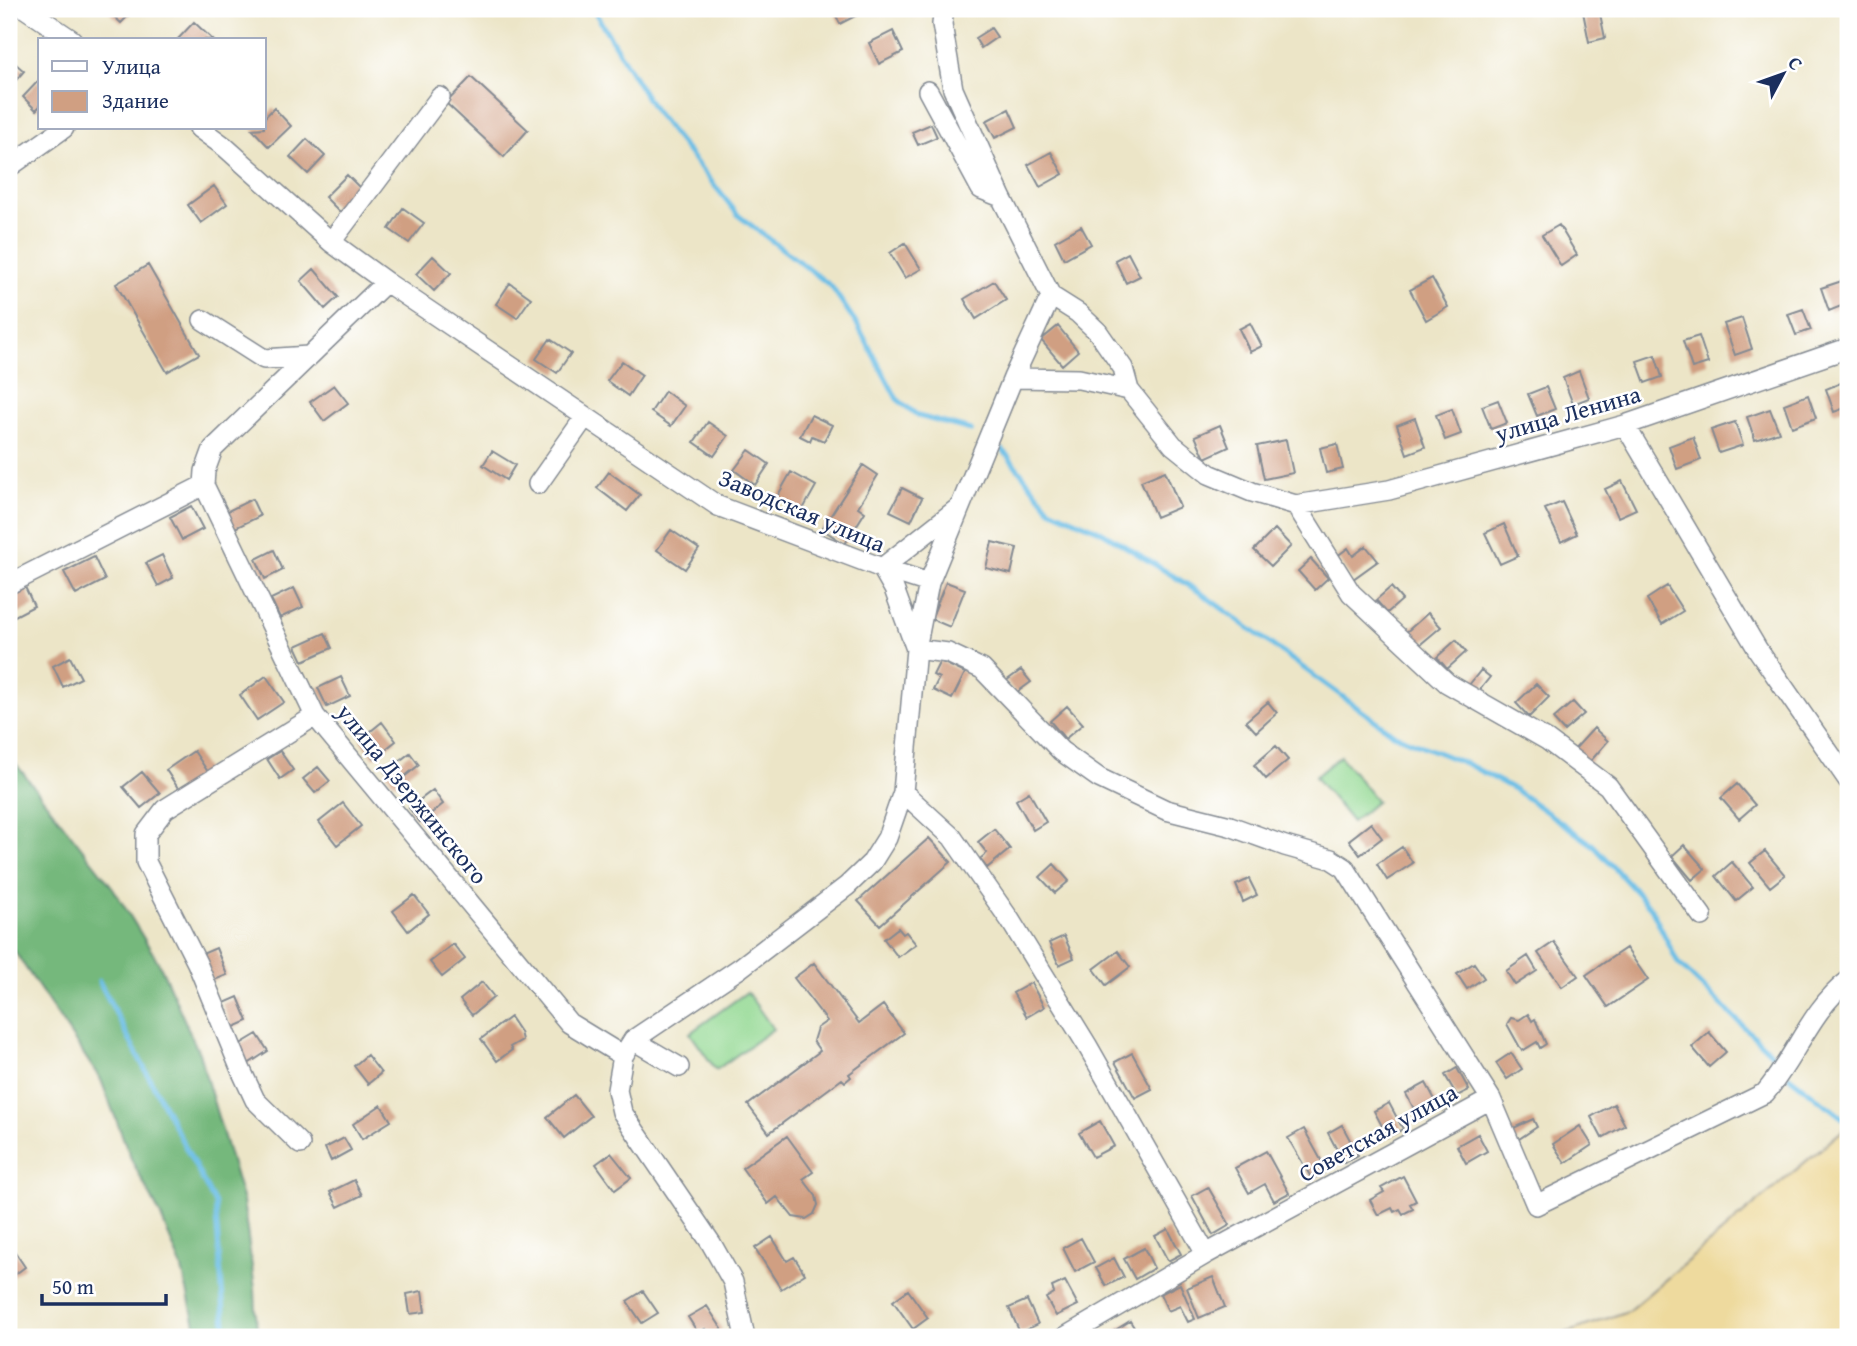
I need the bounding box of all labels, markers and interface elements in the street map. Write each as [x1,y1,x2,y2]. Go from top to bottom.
legend [38,38,266,130]
north arrow [1748,38,1818,108]
text: С [1782,50,1810,76]
text: Улица [102,51,161,82]
text: Здание [102,85,169,116]
street label: улица Ленина [1490,376,1645,451]
street label: Заводская улица [714,460,891,562]
street label: улица Дзержинского [328,695,496,892]
street label: Советская улица [1292,1074,1464,1191]
scale bar [42,1262,166,1306]
text: 50 m [52,1271,94,1302]

